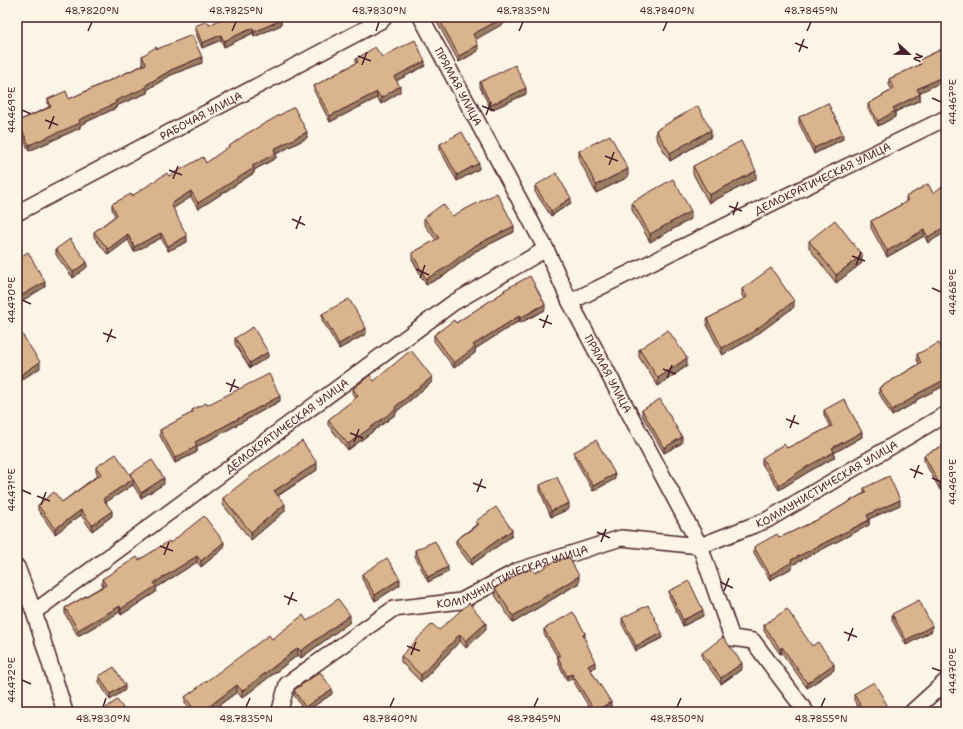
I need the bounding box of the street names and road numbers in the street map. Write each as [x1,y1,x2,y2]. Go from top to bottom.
street label: ПРЯМАЯ УЛИЦА [431,45,485,129]
street label: РАБОЧАЯ УЛИЦА [157,88,245,144]
street label: ДЕМОКРАТИЧЕСКАЯ УЛИЦА [752,139,893,219]
street label: ПРЯМАЯ УЛИЦА [581,332,635,416]
street label: ДЕМОКРАТИЧЕСКАЯ УЛИЦА [222,375,352,477]
street label: КОММУНИСТИЧЕСКАЯ УЛИЦА [754,437,901,532]
street label: КОММУНИСТИЧЕСКАЯ УЛИЦА [436,542,590,612]

